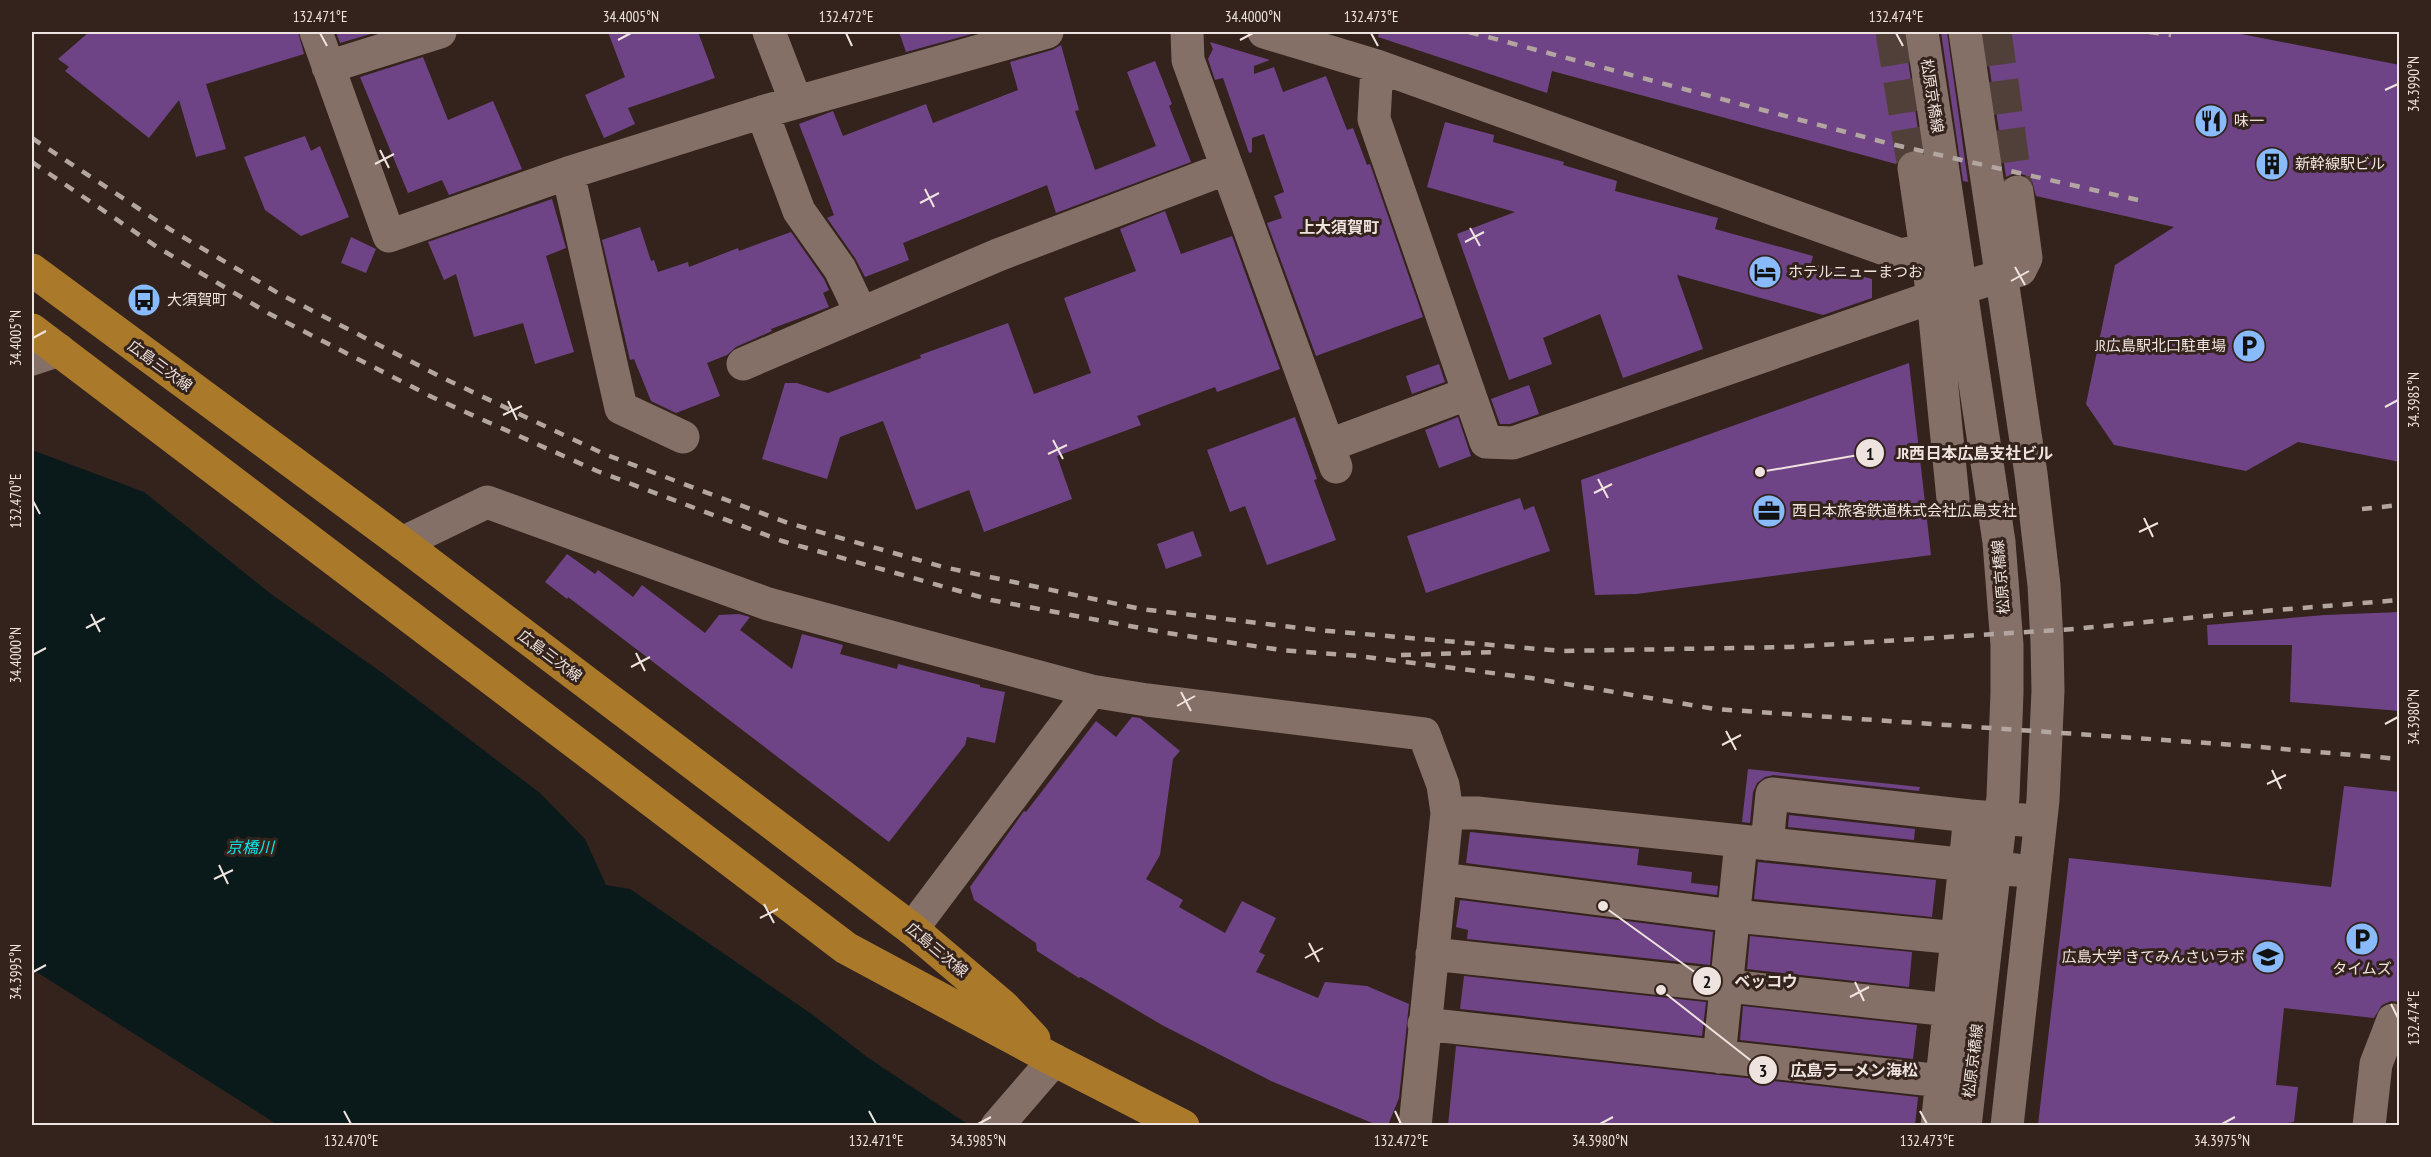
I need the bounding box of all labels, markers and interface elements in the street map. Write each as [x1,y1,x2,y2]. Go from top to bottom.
text: 132.471°E [293,7,347,26]
text: 34.4005°N [603,7,659,26]
text: 132.472°E [819,7,873,26]
text: 34.4000°N [1225,7,1281,26]
text: 132.473°E [1344,7,1398,26]
text: 132.474°E [1869,7,1923,26]
text: 34.3990°N [2404,56,2423,112]
street label: 松原京橋線 [1917,57,1948,134]
restaurant icon: 味一 [2193,103,2229,139]
place label: 味一 [2234,111,2264,130]
building icon: 新幹線駅ビル [2254,146,2290,182]
place label: 新幹線駅ビル [2295,154,2385,173]
district label: 上大須賀町 [1299,217,1379,237]
hotel icon: ホテルニューまつお [1747,254,1783,290]
place label: ホテルニューまつお [1788,262,1923,281]
bus stop icon: 大須賀町 [126,282,162,318]
place label: 大須賀町 [167,290,227,309]
text: 34.4005°N [6,310,25,366]
parking icon: JR広島駅北口駐車場 [2231,328,2267,364]
street label: 広島三次線 [124,336,196,395]
place label: JR広島駅北口駐車場 [2094,336,2226,355]
text: 34.3985°N [2404,372,2423,428]
callout: JR西日本広島支社ビル [1855,436,2065,470]
text: 1 [1866,442,1874,465]
text: JR西日本広島支社ビル [1896,443,2053,463]
text: 132.470°E [6,474,25,528]
office icon: 西日本旅客鉄道株式会社広島支社 [1751,493,1787,529]
place label: 西日本旅客鉄道株式会社広島支社 [1792,501,2017,520]
street label: 松原京橋線 [1988,539,2013,615]
street label: 広島三次線 [515,625,586,686]
text: 34.4000°N [6,627,25,683]
text: 34.3980°N [2404,689,2423,745]
water label: 京橋川 [226,837,276,857]
street label: 広島三次線 [902,918,972,981]
parking icon: タイムズ [2344,921,2380,957]
school or university icon: 広島大学 きてみんさいラボ [2250,939,2286,975]
text: 34.3995°N [6,944,25,1000]
place label: 広島大学 きてみんさいラボ [2062,947,2245,966]
place label: タイムズ [2332,959,2392,978]
callout: ベッコウ [1692,964,1810,998]
text: 2 [1703,970,1711,993]
text: ベッコウ [1734,971,1798,991]
text: 132.474°E [2404,991,2423,1045]
street label: 松原京橋線 [1959,1023,1987,1099]
callout: 広島ラーメン海松 [1748,1053,1930,1087]
text: 3 [1759,1059,1767,1082]
text: 広島ラーメン海松 [1790,1060,1918,1080]
text: 132.470°E [324,1131,378,1150]
text: 132.471°E [849,1131,903,1150]
text: 34.3985°N [950,1131,1006,1150]
text: 132.472°E [1374,1131,1428,1150]
text: 34.3980°N [1572,1131,1628,1150]
text: 132.473°E [1900,1131,1954,1150]
text: 34.3975°N [2194,1131,2250,1150]

